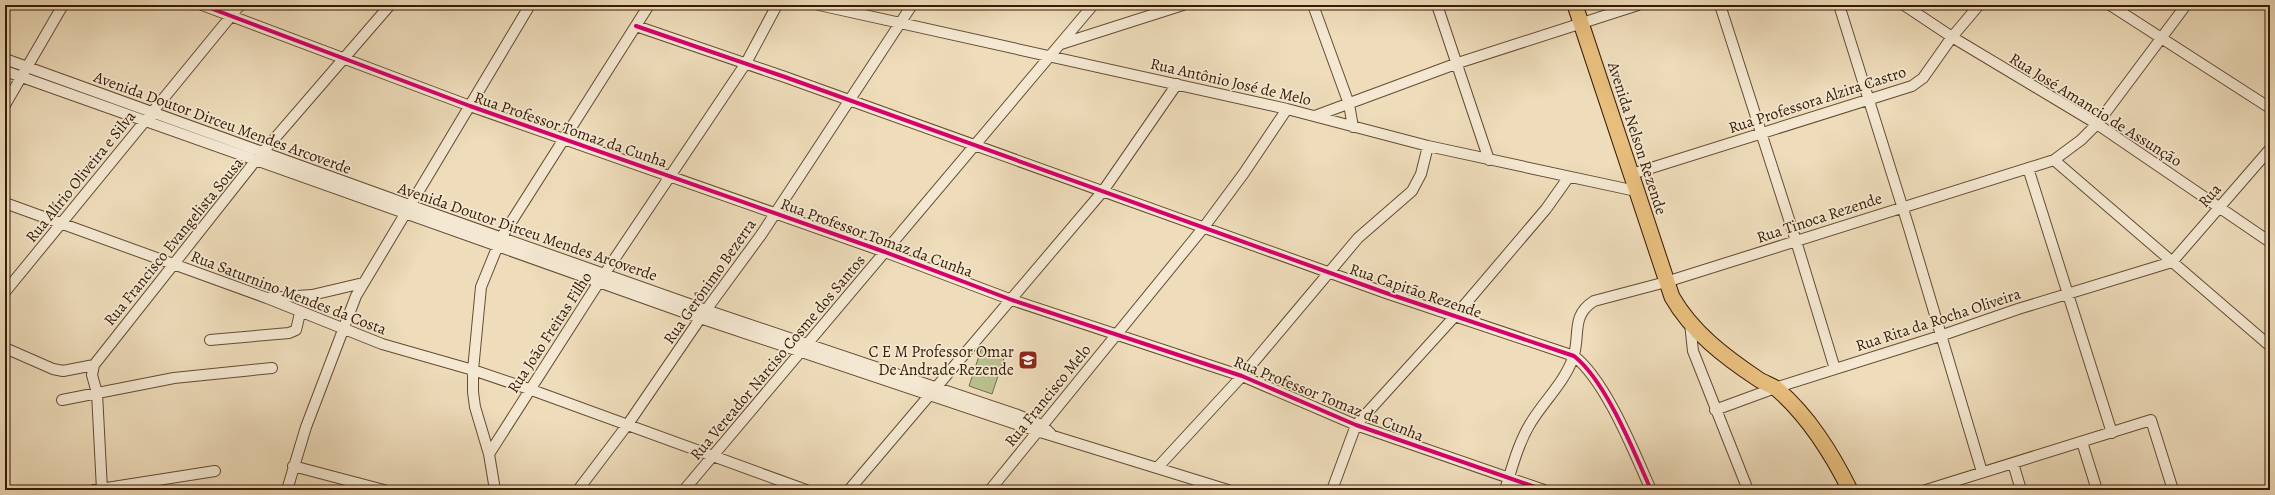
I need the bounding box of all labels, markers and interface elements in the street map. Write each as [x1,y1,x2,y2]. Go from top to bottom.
street label: Rua José Amancio de Assunção [2005,48,2186,172]
street label: Rua Antônio José de Melo [1148,53,1313,111]
street label: Avenida Nelson Rezende [1602,58,1672,218]
street label: Rua Professora Alzira Castro [1726,61,1909,139]
street label: Avenida Doutor Dirceu Mendes Arcoverde [90,66,355,180]
street label: Rua Professor Tomaz da Cunha [471,86,671,174]
street label: Rua Alírio Oliveira e Silva [21,106,141,247]
street label: Rua Francisco Evangelista Sousa [99,152,249,330]
street label: Avenida Doutor Dirceu Mendes Arcoverde [394,177,660,287]
street label: Rua [2193,178,2227,212]
street label: Rua Tinoca Rezende [1754,187,1885,249]
street label: Rua Professor Tomaz da Cunha [777,193,976,283]
street label: Rua Gerônimo Bezerra [658,214,762,349]
street label: Rua Saturnino Mendes da Costa [188,245,390,341]
street label: Rua Vereador Narciso Cosme dos Santos [685,250,870,465]
street label: Rua Capitão Rezende [1347,258,1485,324]
street label: Rua João Freitas Filho [502,268,597,397]
street label: Rua Rita da Rocha Oliveira [1853,283,2024,357]
street label: Rua Francisco Melo [999,340,1096,452]
place label: C E M Professor Omar De Andrade Rezende [869,341,1014,381]
school or university icon: C E M Professor Omar De Andrade Rezende [1017,349,1039,371]
street label: Rua Professor Tomaz da Cunha [1230,351,1427,447]

